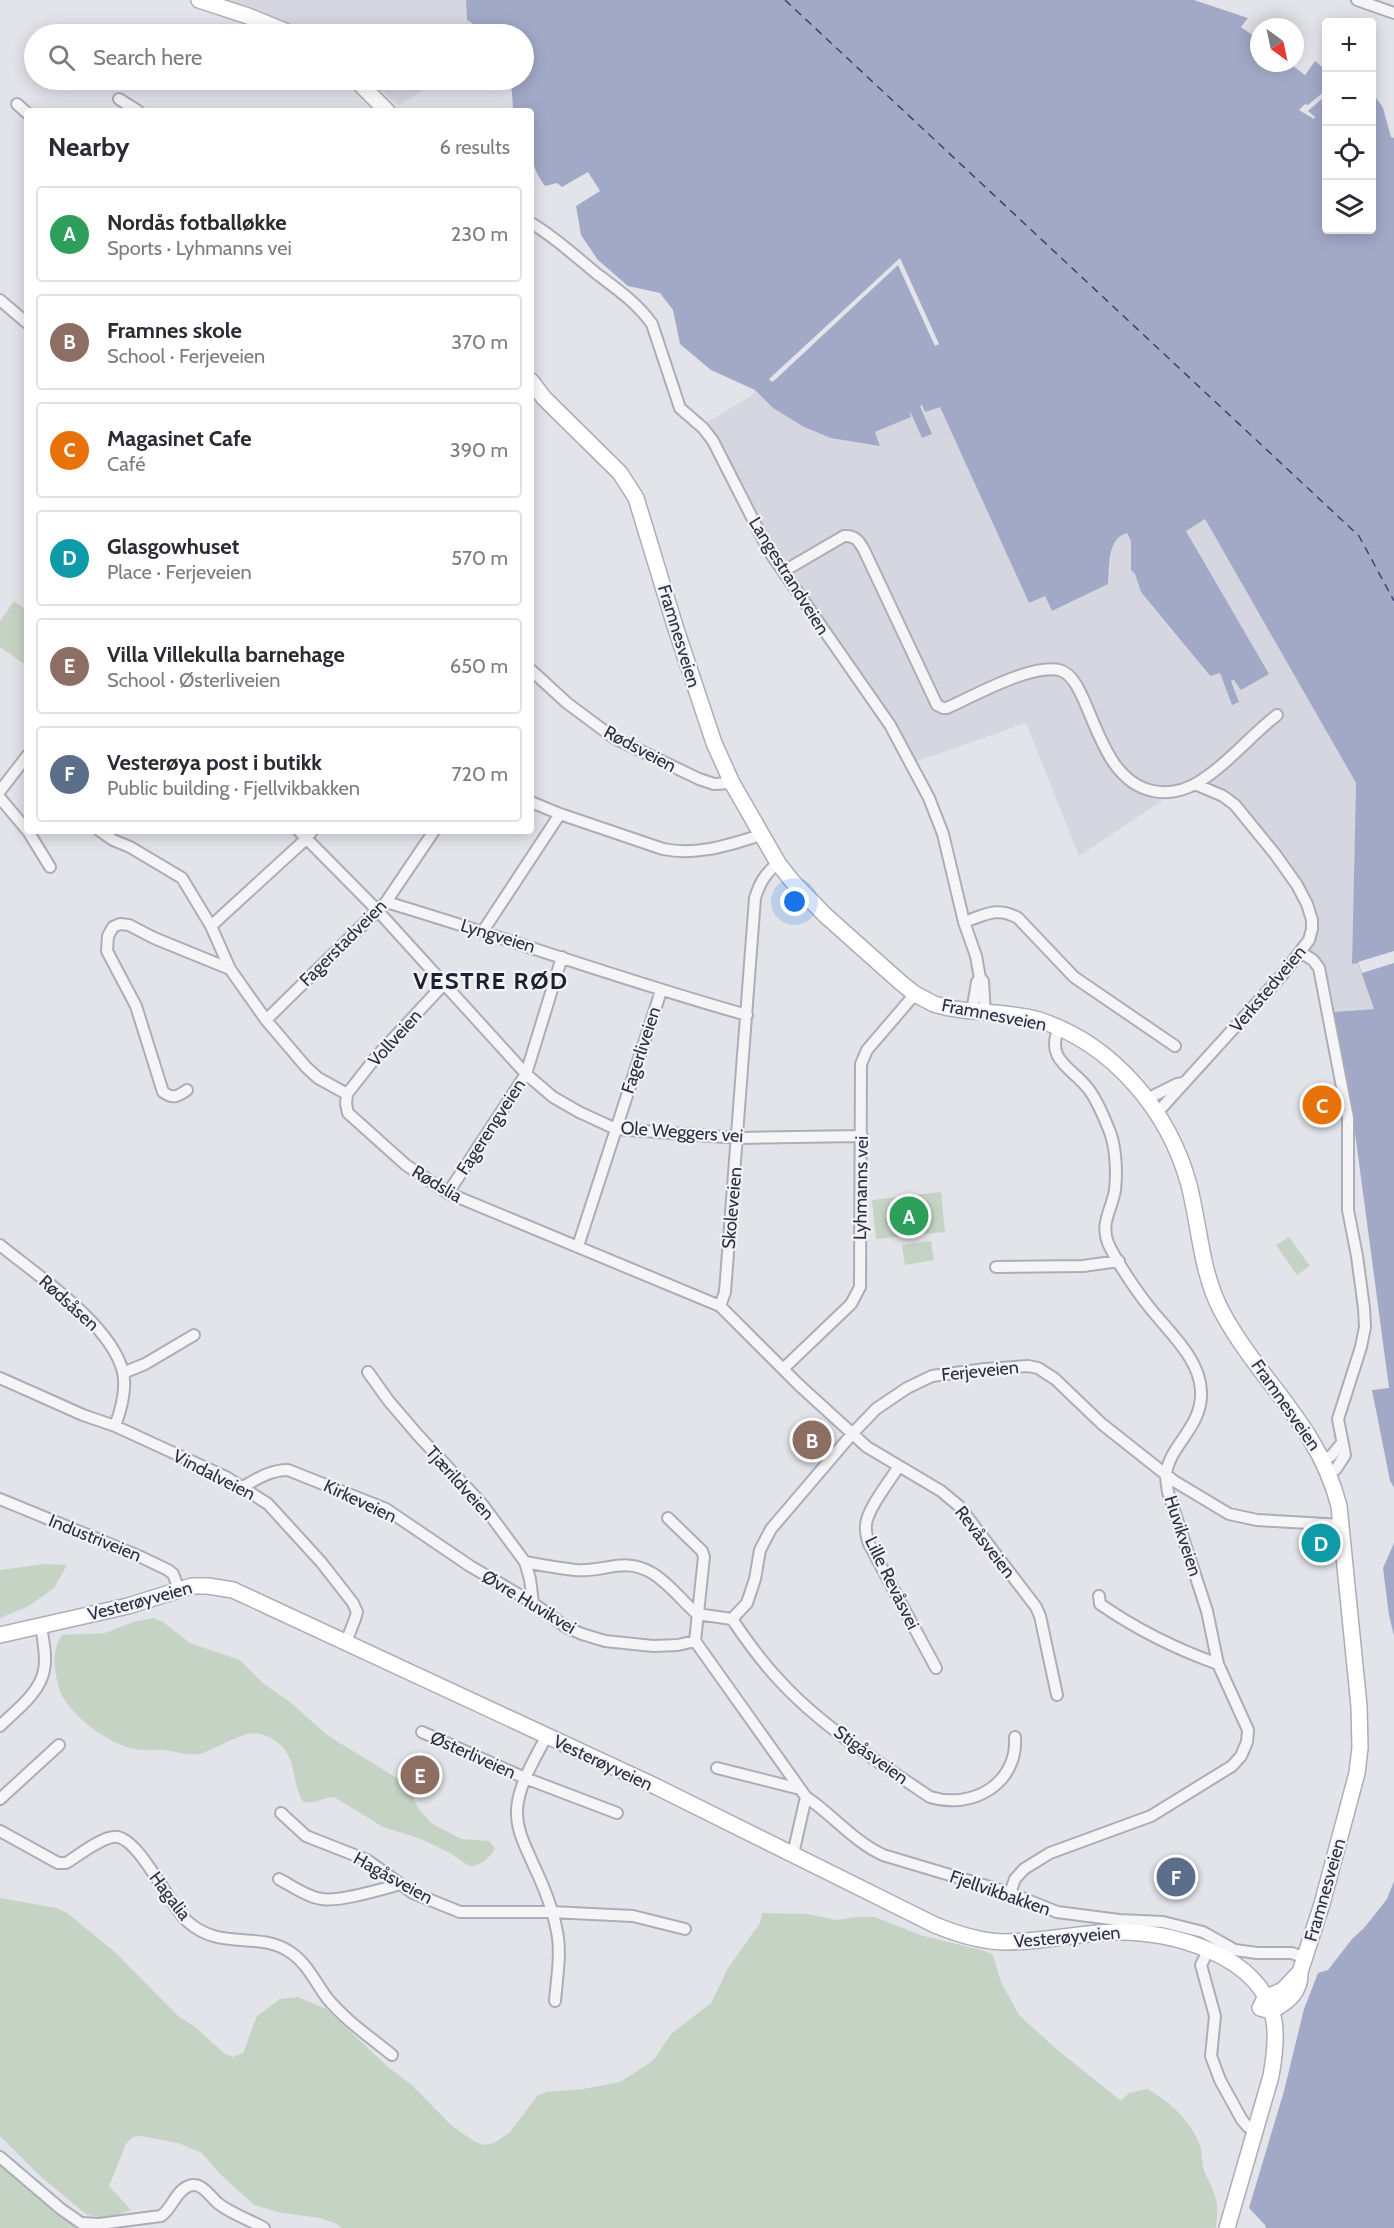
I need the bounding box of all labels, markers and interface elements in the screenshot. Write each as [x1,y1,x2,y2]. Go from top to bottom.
north arrow [1250,18,1304,72]
map controls [1322,18,1376,234]
button: + [1322,18,1376,72]
search box [24,24,534,90]
icon: search [45,41,78,74]
text: Search here [93,44,202,71]
button: − [1322,72,1376,126]
button: locate [1322,126,1376,180]
text: Nearby [48,131,129,163]
text: 6 results [439,135,510,159]
button: layers [1322,180,1376,234]
text: Nordås fotballøkke [107,209,287,236]
text: A [63,222,76,246]
text: 230 m [451,222,508,246]
text: Sports · Lyhmanns vei [107,236,292,260]
text: Framnes skole [107,317,242,344]
text: B [63,330,76,354]
text: 370 m [451,330,508,354]
text: School · Ferjeveien [107,344,265,368]
text: Magasinet Cafe [107,425,252,452]
text: C [63,438,76,462]
text: 390 m [450,438,508,462]
text: Café [107,452,145,476]
street label: Langestrandveien [744,513,834,639]
text: Glasgowhuset [107,533,239,560]
text: D [62,546,77,570]
text: 570 m [451,546,508,570]
text: Place · Ferjeveien [107,560,252,584]
street label: Framnesveien [653,582,705,690]
text: Villa Villekulla barnehage [107,641,345,668]
text: E [64,654,75,678]
text: 650 m [450,654,508,678]
text: School · Østerliveien [107,668,280,692]
street label: Rødsveien [600,721,680,777]
text: Vesterøya post i butikk [107,749,322,776]
text: F [64,762,75,786]
text: 720 m [451,762,508,786]
text: Public building · Fjellvikbakken [107,776,360,800]
your location [780,887,809,916]
street label: Fagerstadveien [295,895,391,991]
street label: Lyngveien [458,914,538,958]
street label: Verkstedveien [1225,941,1311,1037]
district label: VESTRE RØD [413,966,569,995]
street label: Framnesveien [940,994,1048,1036]
street label: Fagerliveien [617,1004,665,1096]
street label: Vollveien [364,1005,426,1071]
street label: Fagerengveien [452,1075,530,1179]
pin: C [1302,1082,1342,1128]
street label: Ole Weggers vei [620,1117,744,1147]
street label: Lyhmanns vei [849,1136,873,1240]
street label: Rødslia [408,1161,466,1208]
street label: Skoleveien [717,1166,747,1250]
pin: A [890,1194,928,1238]
street label: Rødsåsen [34,1270,104,1336]
street label: Framnesveien [1246,1355,1326,1455]
street label: Ferjeveien [940,1356,1020,1386]
pin: B [792,1418,832,1462]
street label: Tjærildveien [421,1441,499,1525]
street label: Vindalveien [169,1445,259,1505]
street label: Kirkeveien [320,1475,400,1527]
street label: Huvikveien [1160,1493,1206,1579]
street label: Revåsveien [950,1502,1020,1582]
street label: Industriveien [45,1509,145,1567]
pin: D [1302,1520,1340,1566]
street label: Lille Revåsvei [860,1533,924,1633]
street label: Øvre Huvikvei [478,1565,580,1639]
street label: Vesterøyveien [85,1577,195,1625]
street label: Stigåsveien [830,1721,912,1789]
street label: Østerliveien [427,1726,519,1784]
street label: Vesterøyveien [550,1730,656,1796]
pin: E [400,1752,440,1798]
street label: Framnesveien [1300,1836,1350,1944]
street label: Hagåsveien [350,1847,436,1909]
pin: F [1156,1854,1196,1900]
street label: Fjellvikbakken [947,1865,1053,1921]
street label: Hagalia [145,1867,196,1925]
street label: Vesterøyveien [1013,1921,1121,1953]

